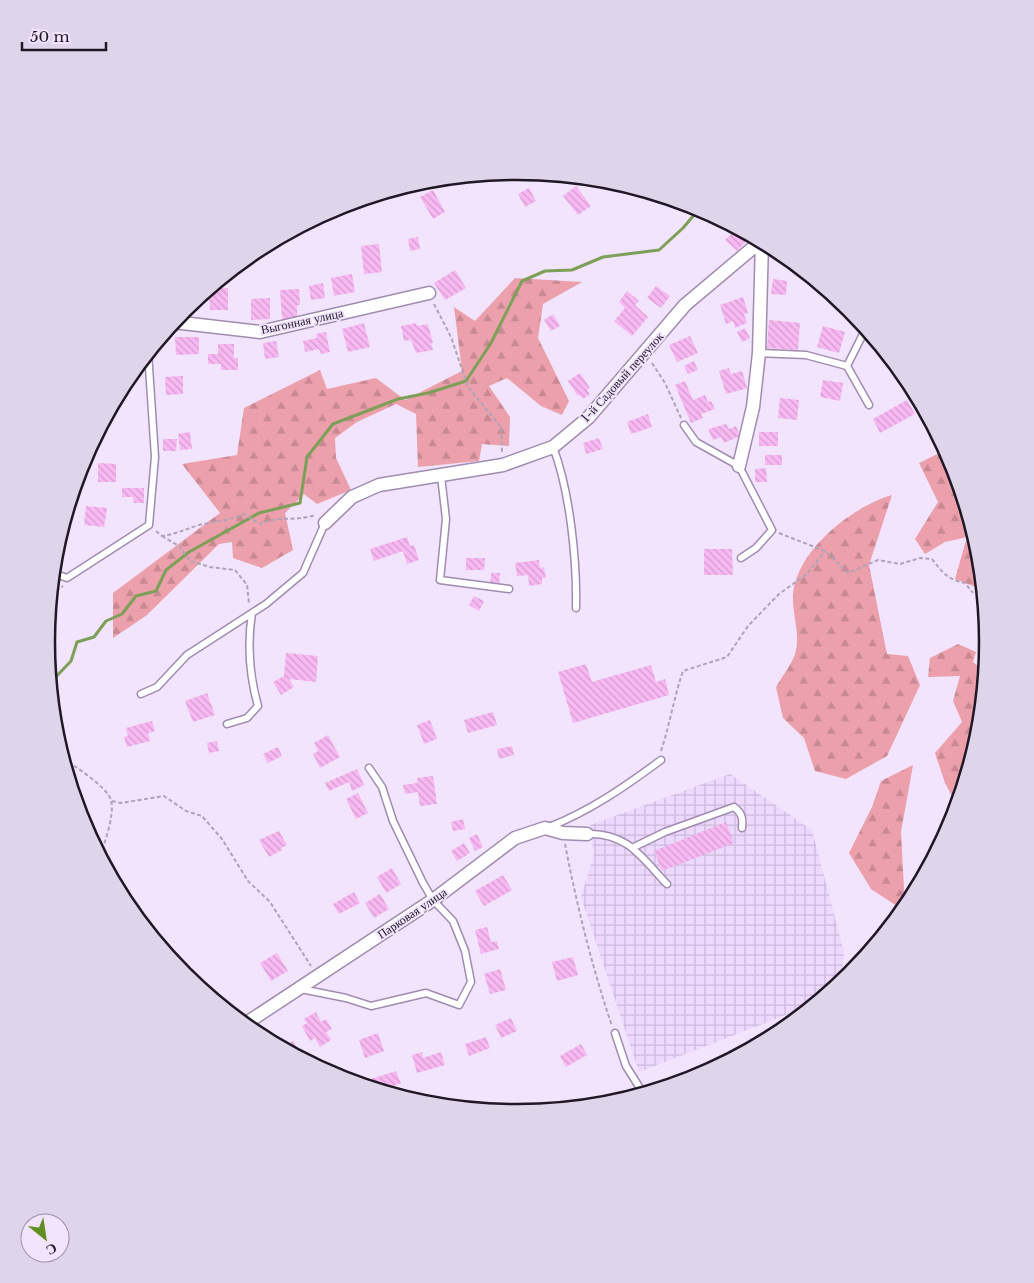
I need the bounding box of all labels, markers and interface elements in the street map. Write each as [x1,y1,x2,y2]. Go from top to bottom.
scale bar [22,20,106,52]
text: 50 m [30,27,70,46]
street label: Выгонная улица [260,305,345,337]
street label: 1-й Садовый переулок [578,329,666,425]
street label: Парковая улица [374,884,450,942]
north arrow [20,1213,70,1263]
text: С [43,1239,60,1260]

